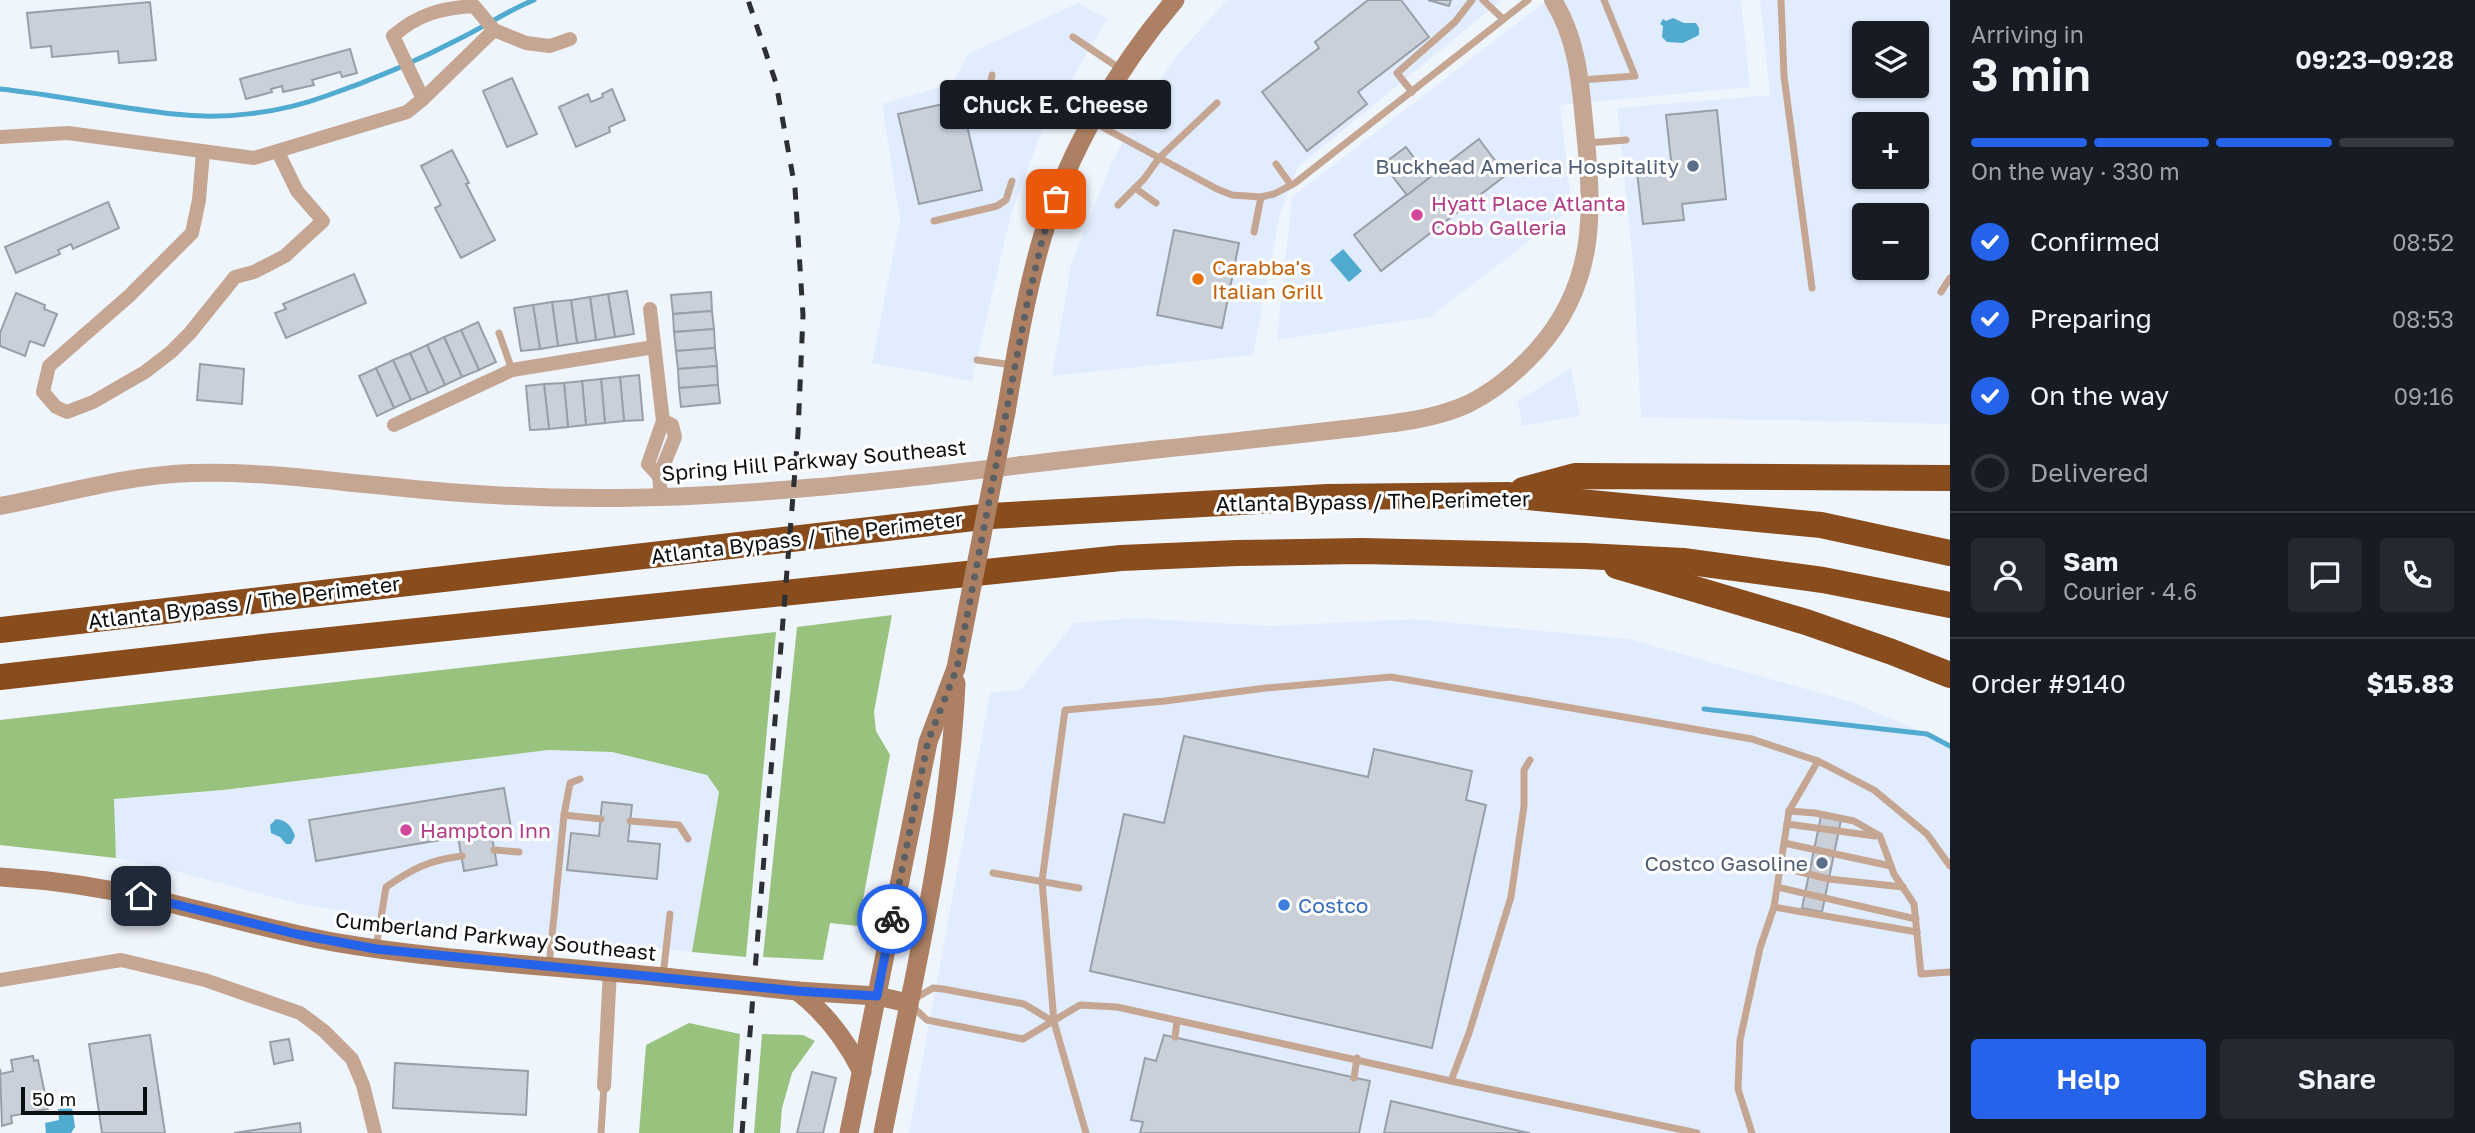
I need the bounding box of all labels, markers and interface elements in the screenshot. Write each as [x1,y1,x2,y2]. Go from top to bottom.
text: Arriving in [1971,20,2084,48]
map controls [1852,21,1929,280]
button: layers [1852,21,1929,98]
text: 09:23–09:28 [2295,44,2454,75]
text: 3 min [1971,46,2091,101]
callout: Chuck E. Cheese [940,80,1172,129]
text: Chuck E. Cheese [963,90,1148,118]
button: + [1852,112,1929,189]
place label: Buckhead America Hospitality [1375,153,1679,179]
text: On the way · 330 m [1971,157,2180,185]
marker: Buckhead America Hospitality [1685,158,1701,174]
pin [1026,169,1086,229]
icon: bag [1037,180,1075,218]
place label: Hyatt Place Atlanta Cobb Galleria [1431,190,1626,240]
button: − [1852,203,1929,280]
marker: Hyatt Place Atlanta Cobb Galleria [1409,207,1425,223]
icon: check [1971,223,2009,261]
text: Confirmed [2030,226,2160,257]
text: 08:52 [2392,228,2454,256]
place label: Carabba's Italian Grill [1212,254,1323,304]
marker: Carabba's Italian Grill [1190,271,1206,287]
icon: check [1971,300,2009,338]
text: Preparing [2030,303,2152,334]
text: 08:53 [2392,305,2454,333]
icon: check [1971,377,2009,415]
text: On the way [2030,380,2169,411]
text: 09:16 [2394,382,2454,410]
street label: Spring Hill Parkway Southeast [661,434,967,486]
text: Delivered [2030,457,2149,488]
street label: Atlanta Bypass / The Perimeter [1216,485,1530,517]
street label: Atlanta Bypass / The Perimeter [650,505,964,569]
button: person [1971,538,2045,612]
button: chat [2288,538,2362,612]
button: phone [2380,538,2454,612]
text: Sam [2063,546,2118,577]
street label: Atlanta Bypass / The Perimeter [87,570,401,634]
text: Courier · 4.6 [2063,577,2197,605]
text: Order #9140 [1971,668,2126,699]
text: $15.83 [2367,668,2454,699]
place label: Hampton Inn [420,817,551,843]
marker: Hampton Inn [398,822,414,838]
place label: Costco Gasoline [1644,850,1808,876]
marker: Costco Gasoline [1814,855,1830,871]
pin [111,866,171,926]
icon: home [122,877,160,915]
courier [857,884,927,954]
place label: Costco [1298,892,1368,918]
marker: Costco [1276,897,1292,913]
icon: bike [873,900,911,938]
street label: Cumberland Parkway Southeast [334,906,658,966]
button: Help [1971,1039,2206,1119]
button: Share [2220,1039,2454,1119]
scale bar [21,1084,147,1116]
text: 50 m [32,1087,76,1110]

